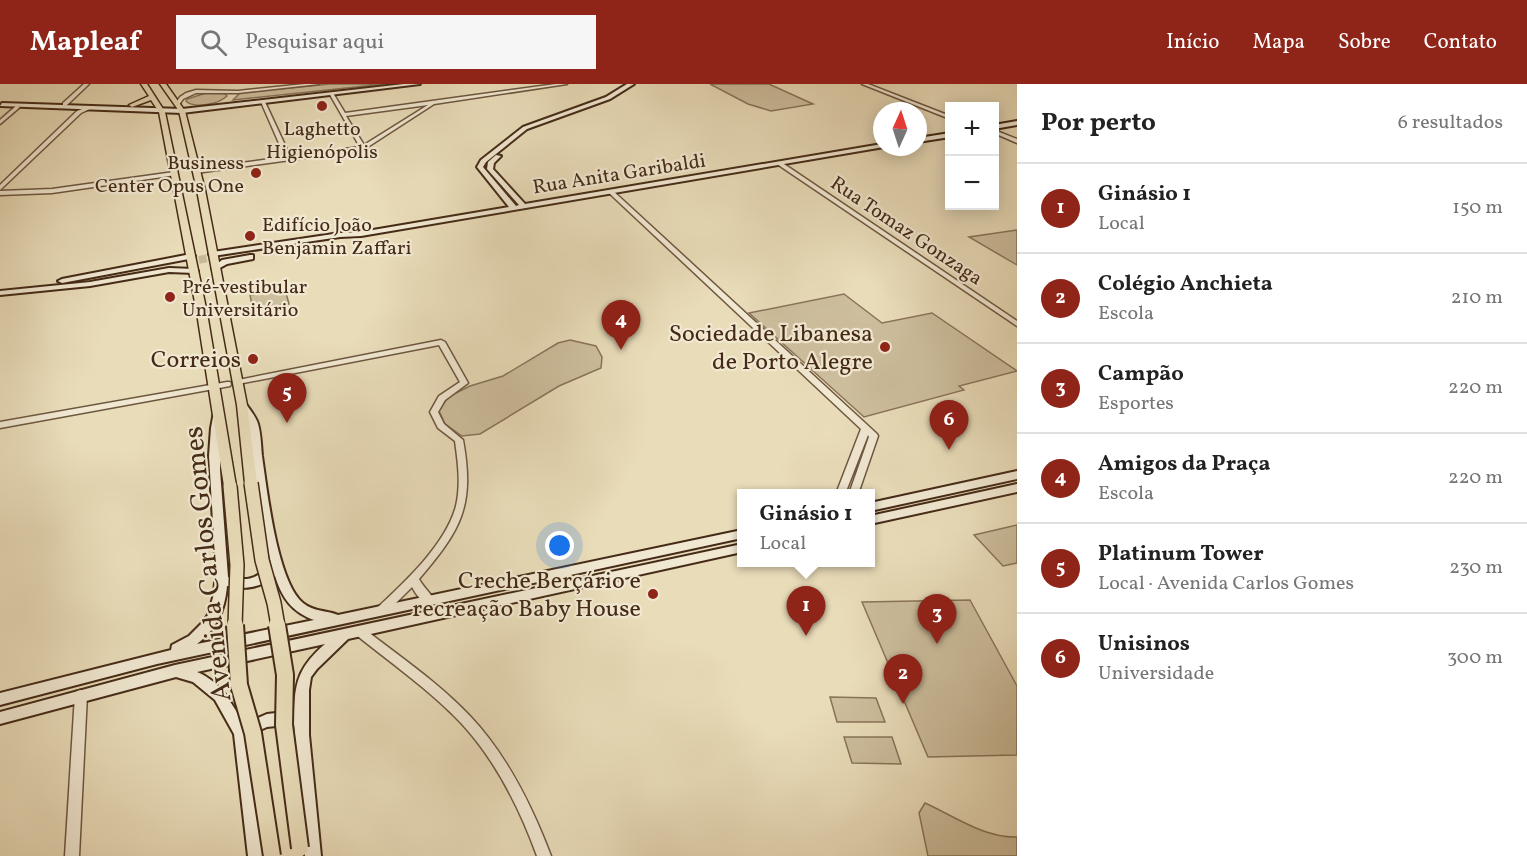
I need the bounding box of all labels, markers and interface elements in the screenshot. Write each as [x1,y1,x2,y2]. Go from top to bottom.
search box [176,15,596,69]
text: Mapleaf [30,23,140,62]
icon: search [197,26,230,59]
text: Pesquisar aqui [245,27,384,58]
text: Início [1166,28,1219,57]
text: Mapa [1252,28,1305,57]
text: Sobre [1338,28,1391,57]
text: Contato [1424,28,1497,57]
marker: Laghetto Higienópolis [315,99,329,113]
north arrow [873,102,927,156]
map controls [945,102,999,210]
button: + [945,102,999,156]
text: Por perto [1041,105,1156,141]
text: 6 resultados [1398,109,1503,137]
place label: Laghetto Higienópolis [266,116,378,167]
street label: Rua Anita Garibaldi [531,147,708,202]
place label: Business Center Opus One [95,150,244,201]
button: − [945,156,999,210]
marker: Business Center Opus One [249,166,263,180]
street label: Rua Tomaz Gonzaga [824,170,988,293]
text: Ginásio 1 [1098,179,1191,210]
text: 1 [1056,194,1065,222]
text: 150 m [1452,194,1503,222]
text: Local [1098,210,1145,238]
place label: Edifício João Benjamin Zaffari [262,212,411,263]
marker: Edifício João Benjamin Zaffari [243,229,257,243]
text: Colégio Anchieta [1098,269,1273,300]
place label: Pré-vestibular Universitário [182,274,307,325]
text: 2 [1055,284,1066,312]
text: 210 m [1451,284,1503,312]
marker: Pré-vestibular Universitário [163,290,177,304]
pin: 4 [602,300,640,350]
text: Escola [1098,300,1154,328]
place label: Sociedade Libanesa de Porto Alegre [669,318,873,380]
marker: Sociedade Libanesa de Porto Alegre [878,340,892,354]
place label: Correios [151,344,241,378]
marker: Correios [246,352,260,366]
text: Campão [1098,359,1184,390]
pin: 5 [268,374,306,423]
text: 3 [1055,374,1066,402]
text: 220 m [1448,374,1503,402]
text: Esportes [1098,390,1174,418]
pin: 6 [930,400,968,450]
street label: Avenida Carlos Gomes [175,424,242,703]
text: Amigos da Praça [1098,449,1270,480]
text: 4 [1054,464,1067,492]
text: 220 m [1448,464,1503,492]
text: Escola [1098,480,1154,508]
popup [737,489,875,567]
text: Ginásio 1 [759,499,853,530]
text: Local [759,530,806,558]
your location [545,531,574,560]
text: Platinum Tower [1098,539,1264,570]
text: 5 [1056,554,1065,582]
text: 230 m [1449,554,1503,582]
place label: Creche Berçário e recreação Baby House [412,565,641,627]
text: Local · Avenida Carlos Gomes [1098,570,1354,598]
pin: 1 [786,586,826,636]
marker: Creche Berçário e recreação Baby House [646,587,660,601]
pin: 3 [918,594,956,644]
text: Unisinos [1098,629,1190,660]
text: 6 [1055,644,1066,672]
text: 300 m [1447,644,1503,672]
pin: 2 [884,654,922,704]
text: Universidade [1098,660,1214,688]

